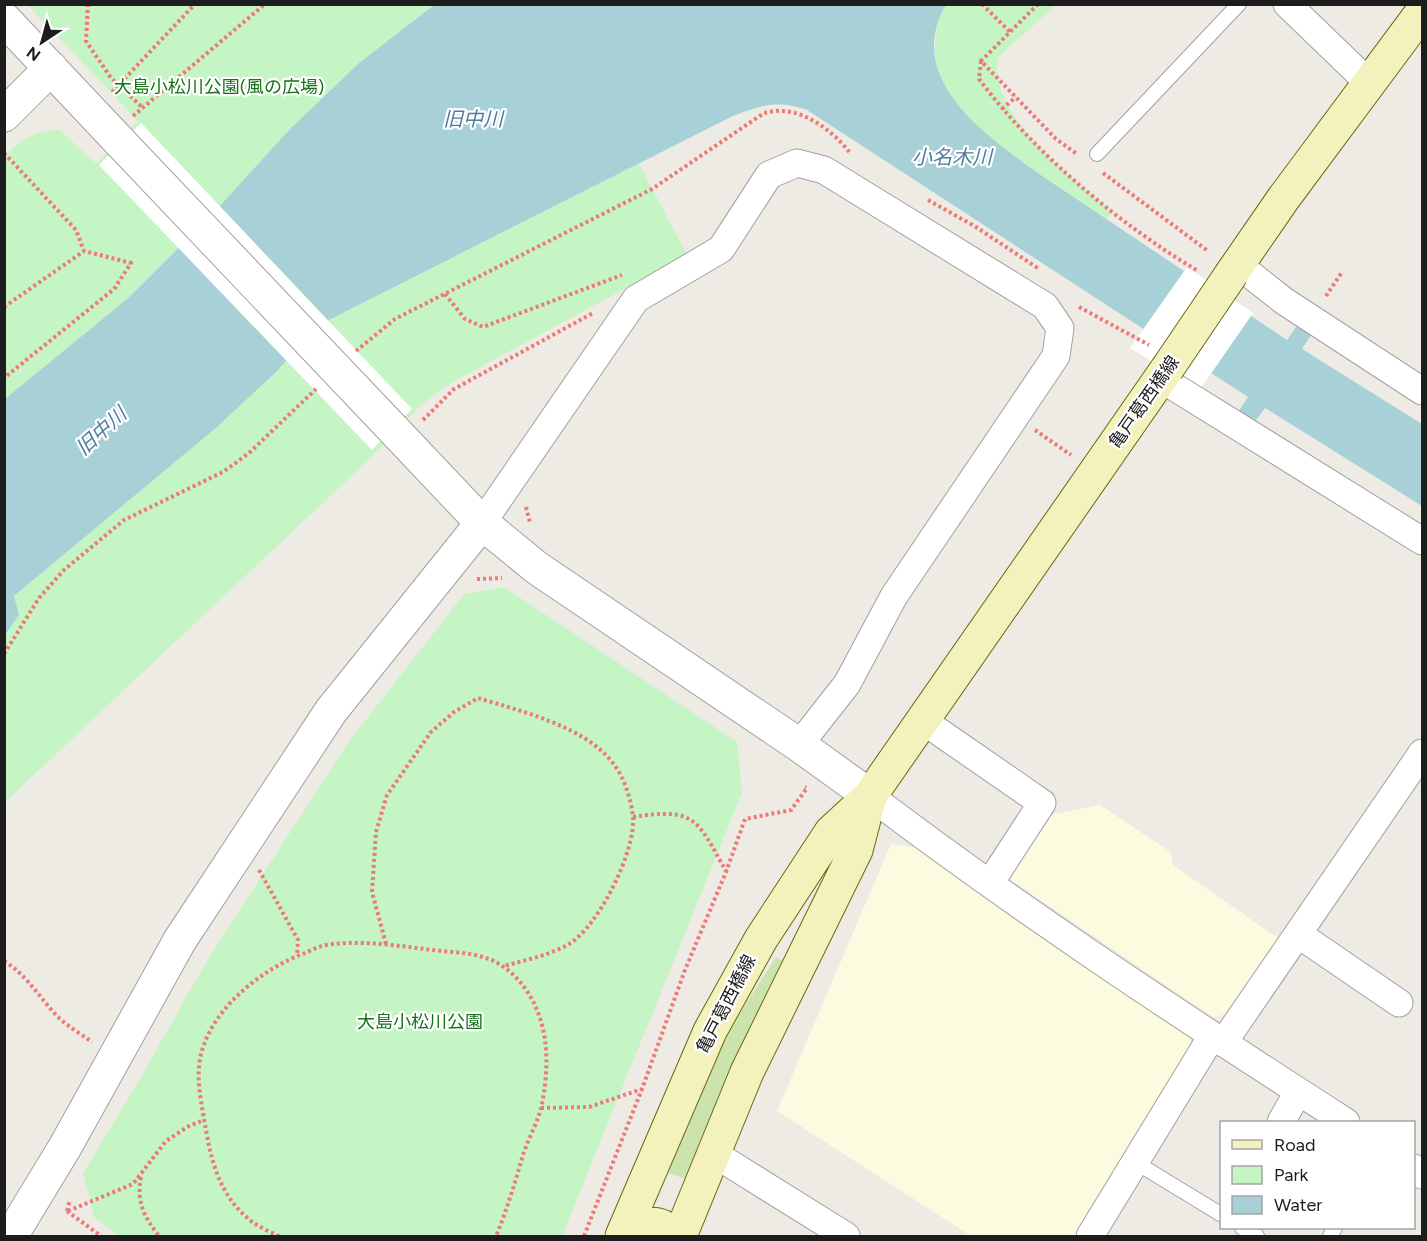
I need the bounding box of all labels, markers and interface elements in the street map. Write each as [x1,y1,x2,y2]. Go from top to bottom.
north arrow [12,12,72,72]
text: N [23,42,44,65]
park label: 大島小松川公園(風の広場) [114,76,324,98]
water label: 旧中川 [443,107,505,131]
water label: 小名木川 [912,145,994,169]
street label: 亀戸葛西橋線 [1104,351,1184,453]
water label: 旧中川 [71,401,133,460]
street label: 亀戸葛西橋線 [692,951,760,1057]
park label: 大島小松川公園 [357,1011,483,1033]
legend [1220,1121,1415,1229]
text: Road [1274,1134,1315,1156]
text: Park [1274,1164,1309,1186]
text: Water [1274,1194,1322,1216]

